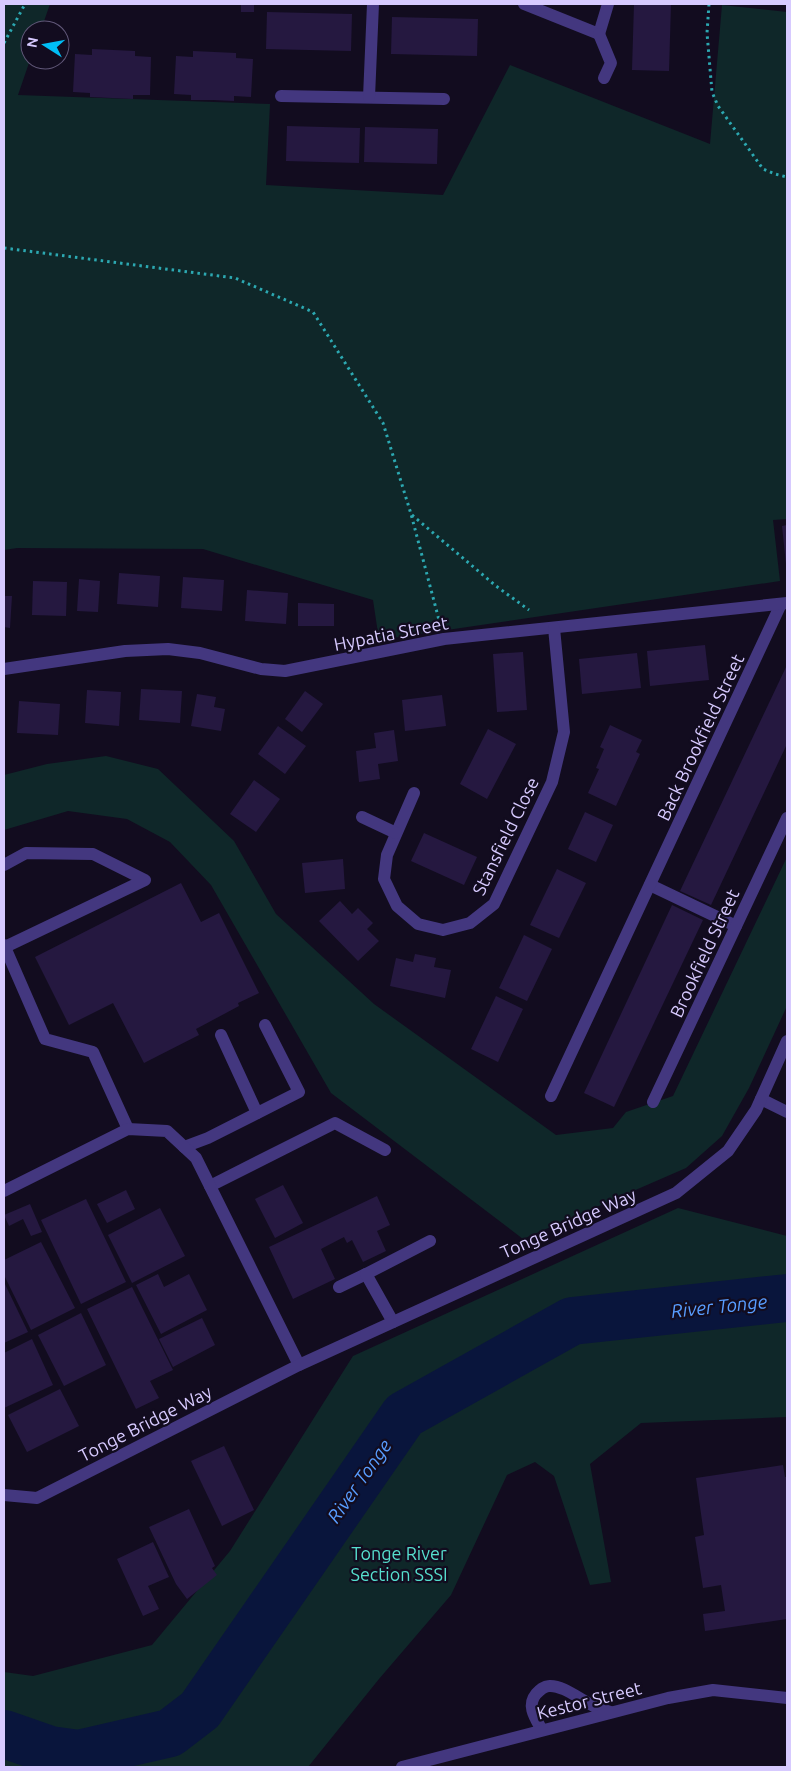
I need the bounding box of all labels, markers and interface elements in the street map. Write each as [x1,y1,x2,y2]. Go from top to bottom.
north arrow [20,20,70,70]
text: N [23,36,41,49]
street label: Hypatia Street [332,612,450,654]
street label: Back Brookfield Street [653,651,747,823]
street label: Stansfield Close [468,774,542,898]
street label: Brookfield Street [666,886,742,1020]
street label: Tonge Bridge Way [497,1184,639,1262]
water label: River Tonge [670,1290,769,1322]
street label: Tonge Bridge Way [75,1381,215,1465]
water label: River Tonge [322,1435,396,1527]
park label: Tonge River Section SSSI [350,1543,448,1584]
street label: Kestor Street [535,1677,643,1723]

